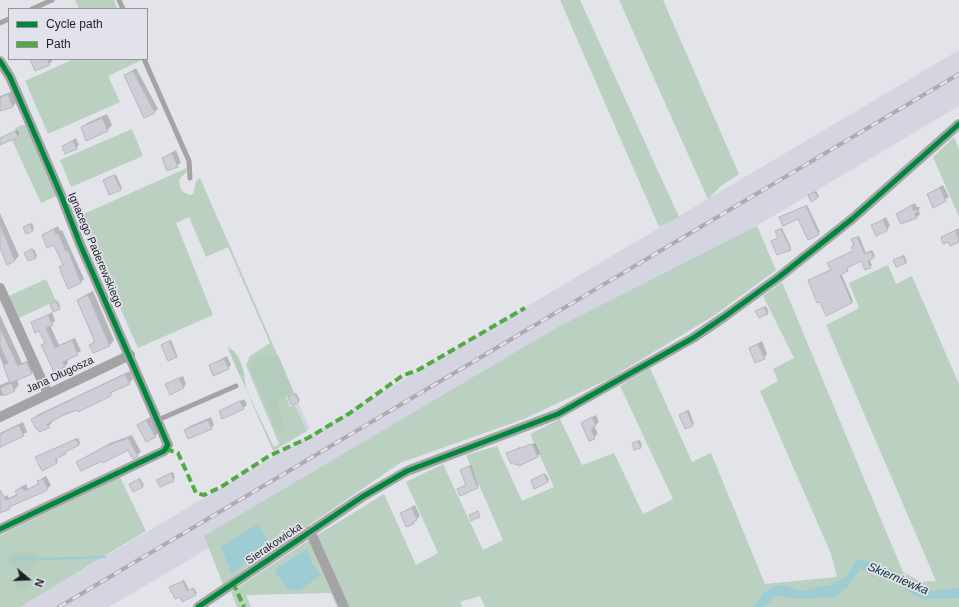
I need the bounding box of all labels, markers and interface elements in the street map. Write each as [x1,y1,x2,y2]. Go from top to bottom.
legend [8,8,148,60]
text: Cycle path [46,17,103,31]
text: Path [46,37,71,51]
street label: Ignacego Paderewskiego [65,191,125,309]
street label: Jana Długosza [24,354,96,396]
street label: Sierakowicka [243,520,305,568]
north arrow [8,559,48,599]
water label: Skierniewka [865,560,931,598]
text: N [32,577,46,589]

